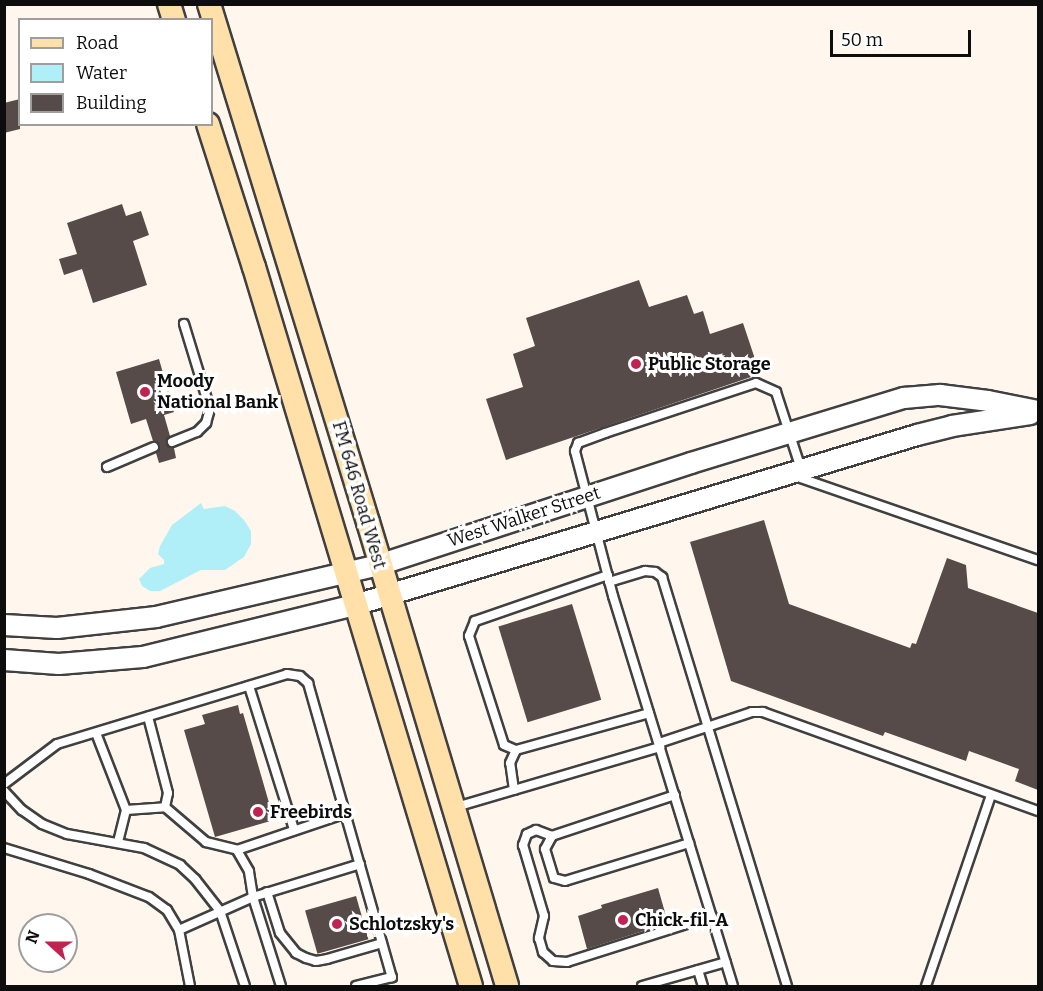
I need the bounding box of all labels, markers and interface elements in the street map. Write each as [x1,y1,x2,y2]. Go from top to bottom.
legend [18,18,213,126]
scale bar [833,18,974,56]
text: 50 m [841,29,883,51]
text: Road [76,32,118,54]
text: Water [76,62,127,84]
text: Building [76,92,147,114]
place label: Public Storage [648,353,771,375]
marker: Public Storage [629,357,643,371]
place label: Moody National Bank [157,371,278,413]
marker: Moody National Bank [138,385,152,399]
street label: FM 646 Road West [328,419,390,571]
street label: West Walker Street [445,482,603,552]
place label: Freebirds [270,801,352,823]
marker: Freebirds [251,805,265,819]
place label: Chick-fil-A [635,909,728,931]
north arrow [18,913,78,973]
place label: Schlotzsky's [349,913,454,935]
marker: Chick-fil-A [616,913,630,927]
marker: Schlotzsky's [330,917,344,931]
text: N [22,928,44,946]

